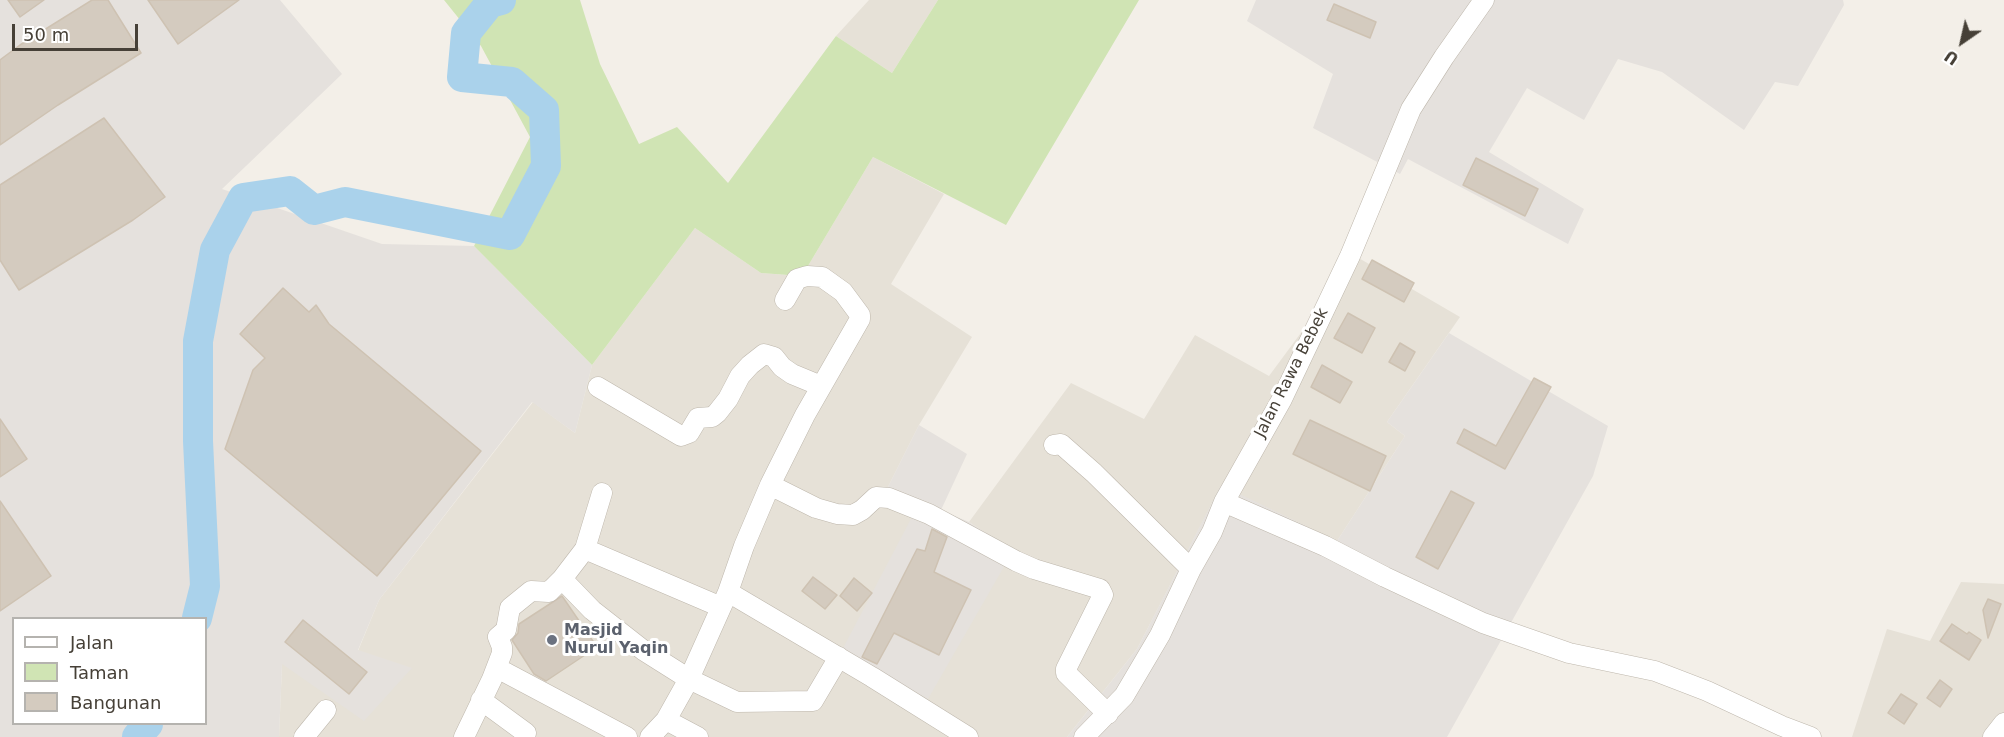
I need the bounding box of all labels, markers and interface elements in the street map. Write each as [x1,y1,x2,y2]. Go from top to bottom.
scale bar [15,12,141,50]
north arrow [1932,12,1992,72]
text: 50 m [23,24,69,45]
text: U [1941,46,1962,69]
street label: Jalan Rawa Bebek [1251,305,1333,441]
legend [12,617,207,725]
place label: Masjid Nurul Yaqin [564,621,668,659]
text: Jalan [70,632,114,653]
marker: Masjid Nurul Yaqin [545,633,559,647]
text: Taman [70,662,129,683]
text: Bangunan [70,692,161,713]

